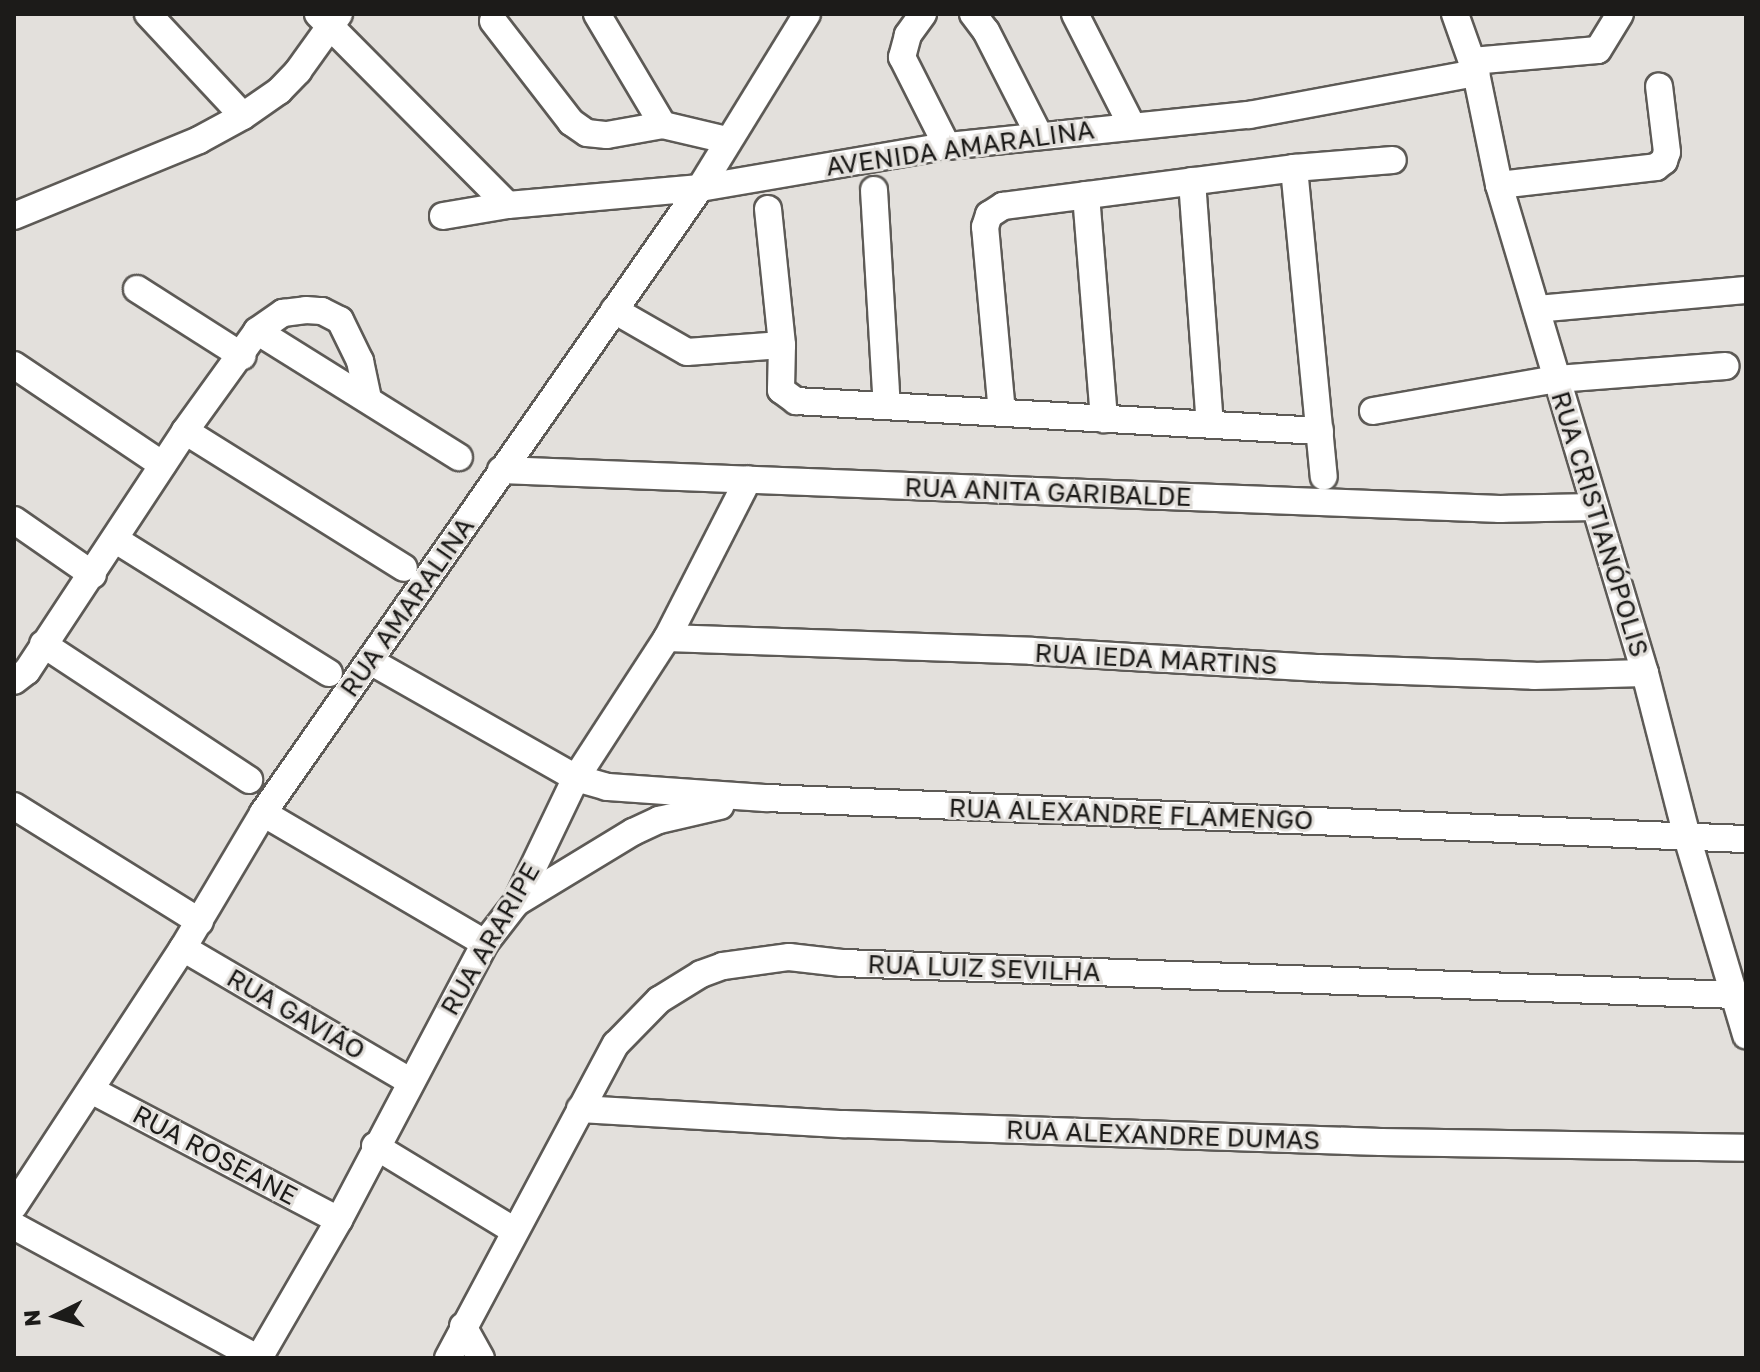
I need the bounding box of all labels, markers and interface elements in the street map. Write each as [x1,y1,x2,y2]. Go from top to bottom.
street label: AVENIDA AMARALINA [824,114,1096,182]
street label: RUA CRISTIANÓPOLIS [1545,387,1655,661]
street label: RUA ANITA GARIBALDE [904,471,1192,513]
street label: RUA AMARALINA [333,511,481,703]
street label: RUA IEDA MARTINS [1034,637,1278,681]
street label: RUA ALEXANDRE FLAMENGO [948,792,1314,836]
street label: RUA ARARIPE [434,857,546,1021]
street label: RUA LUIZ SEVILHA [867,948,1101,988]
street label: RUA GAVIÃO [221,962,371,1066]
street label: RUA ROSEANE [127,1099,303,1211]
street label: RUA ALEXANDRE DUMAS [1006,1114,1320,1156]
north arrow [16,1276,96,1356]
text: N [17,1309,46,1328]

